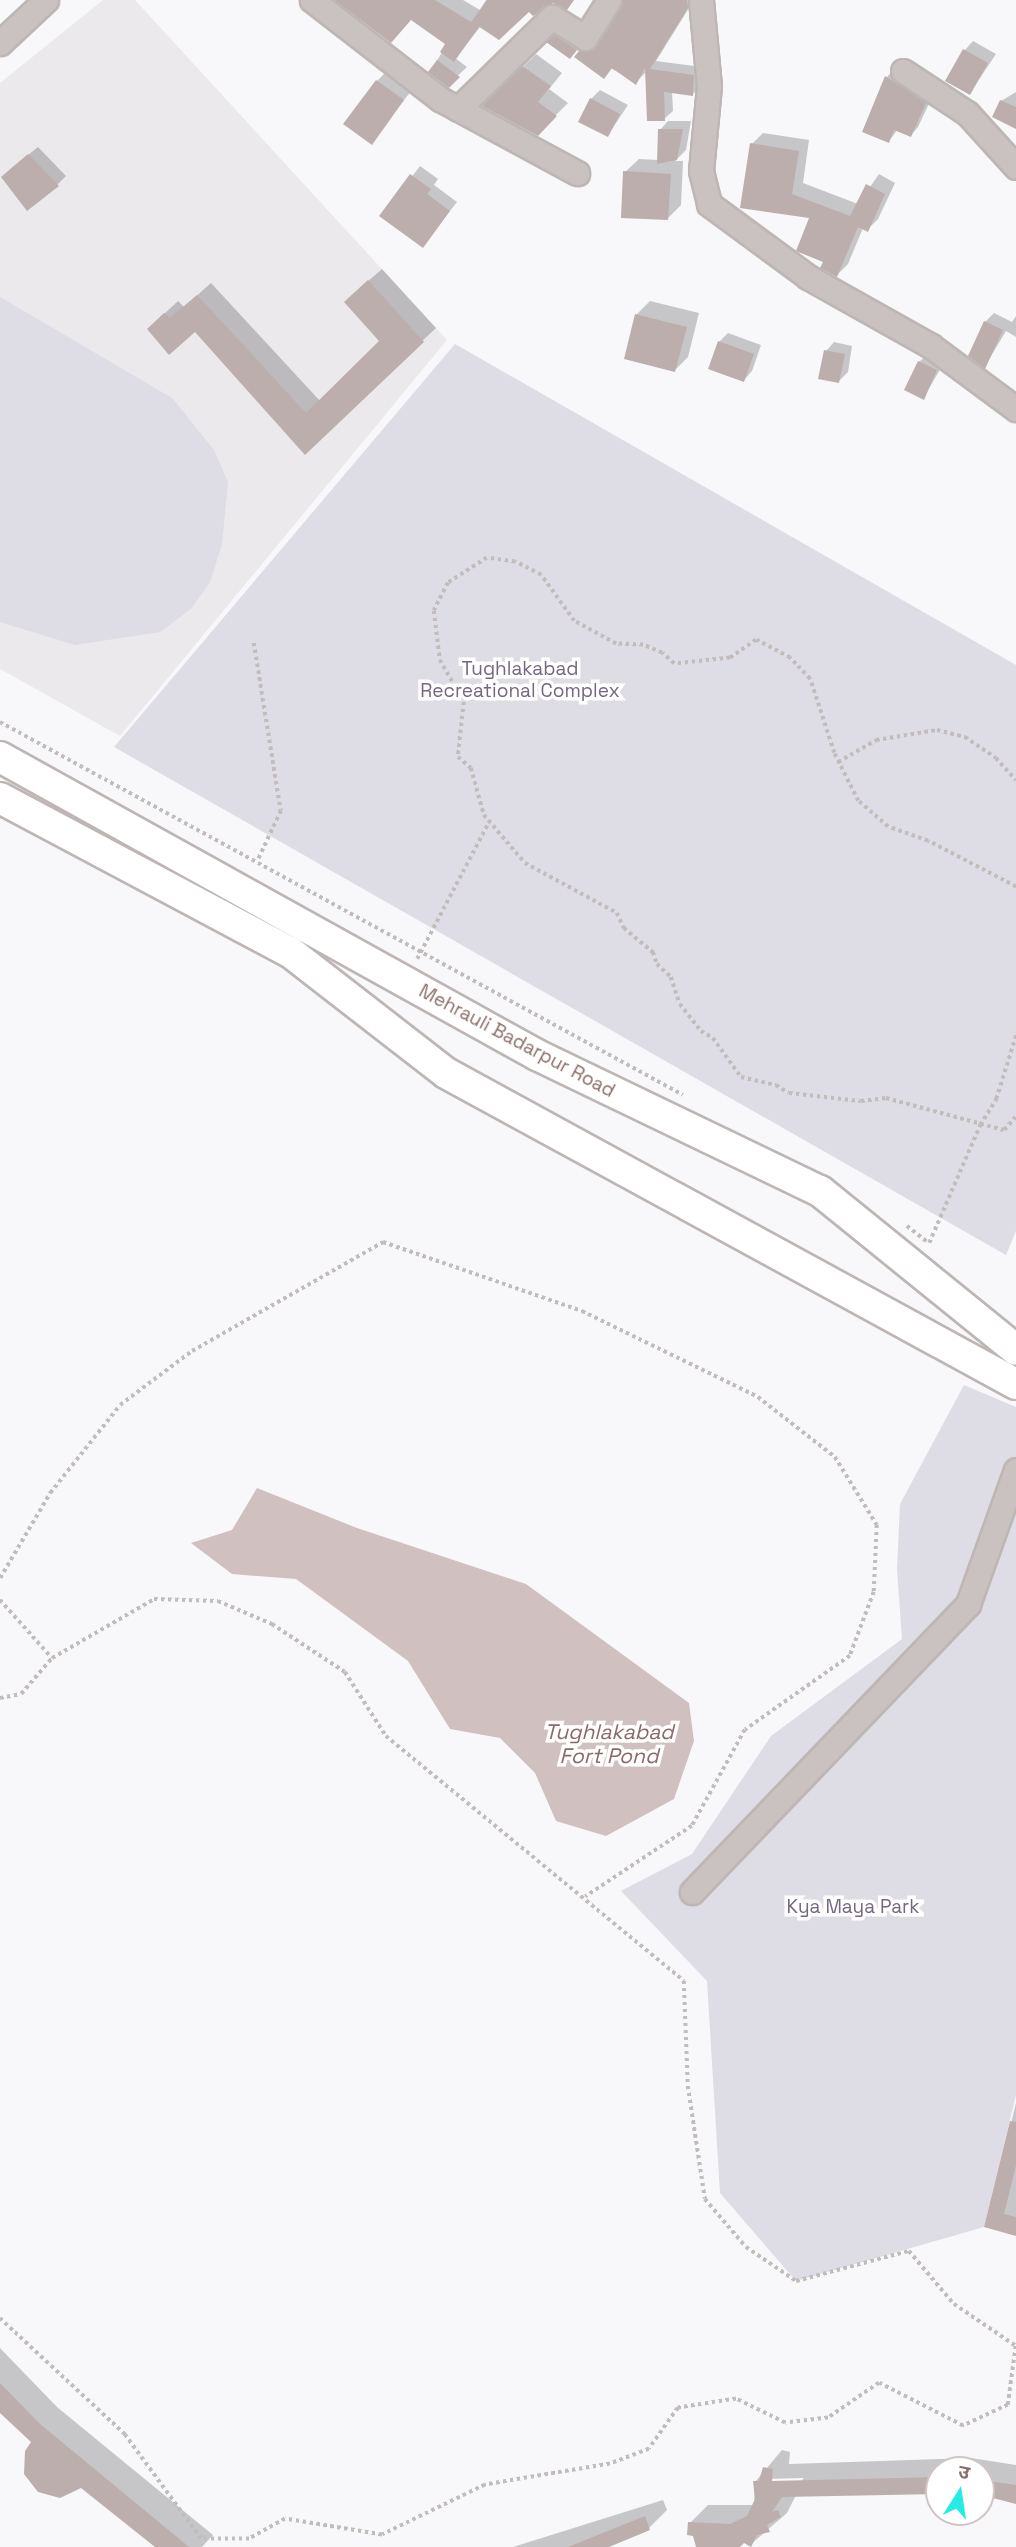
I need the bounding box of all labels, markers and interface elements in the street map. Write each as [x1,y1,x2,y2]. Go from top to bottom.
park label: Tughlakabad Recreational Complex [420,658,620,702]
street label: Mehrauli Badarpur Road [415,980,619,1102]
water label: Tughlakabad Fort Pond [544,1719,674,1769]
park label: Kya Maya Park [787,1896,919,1918]
north arrow [925,2456,995,2526]
text: उ [956,2459,972,2485]

